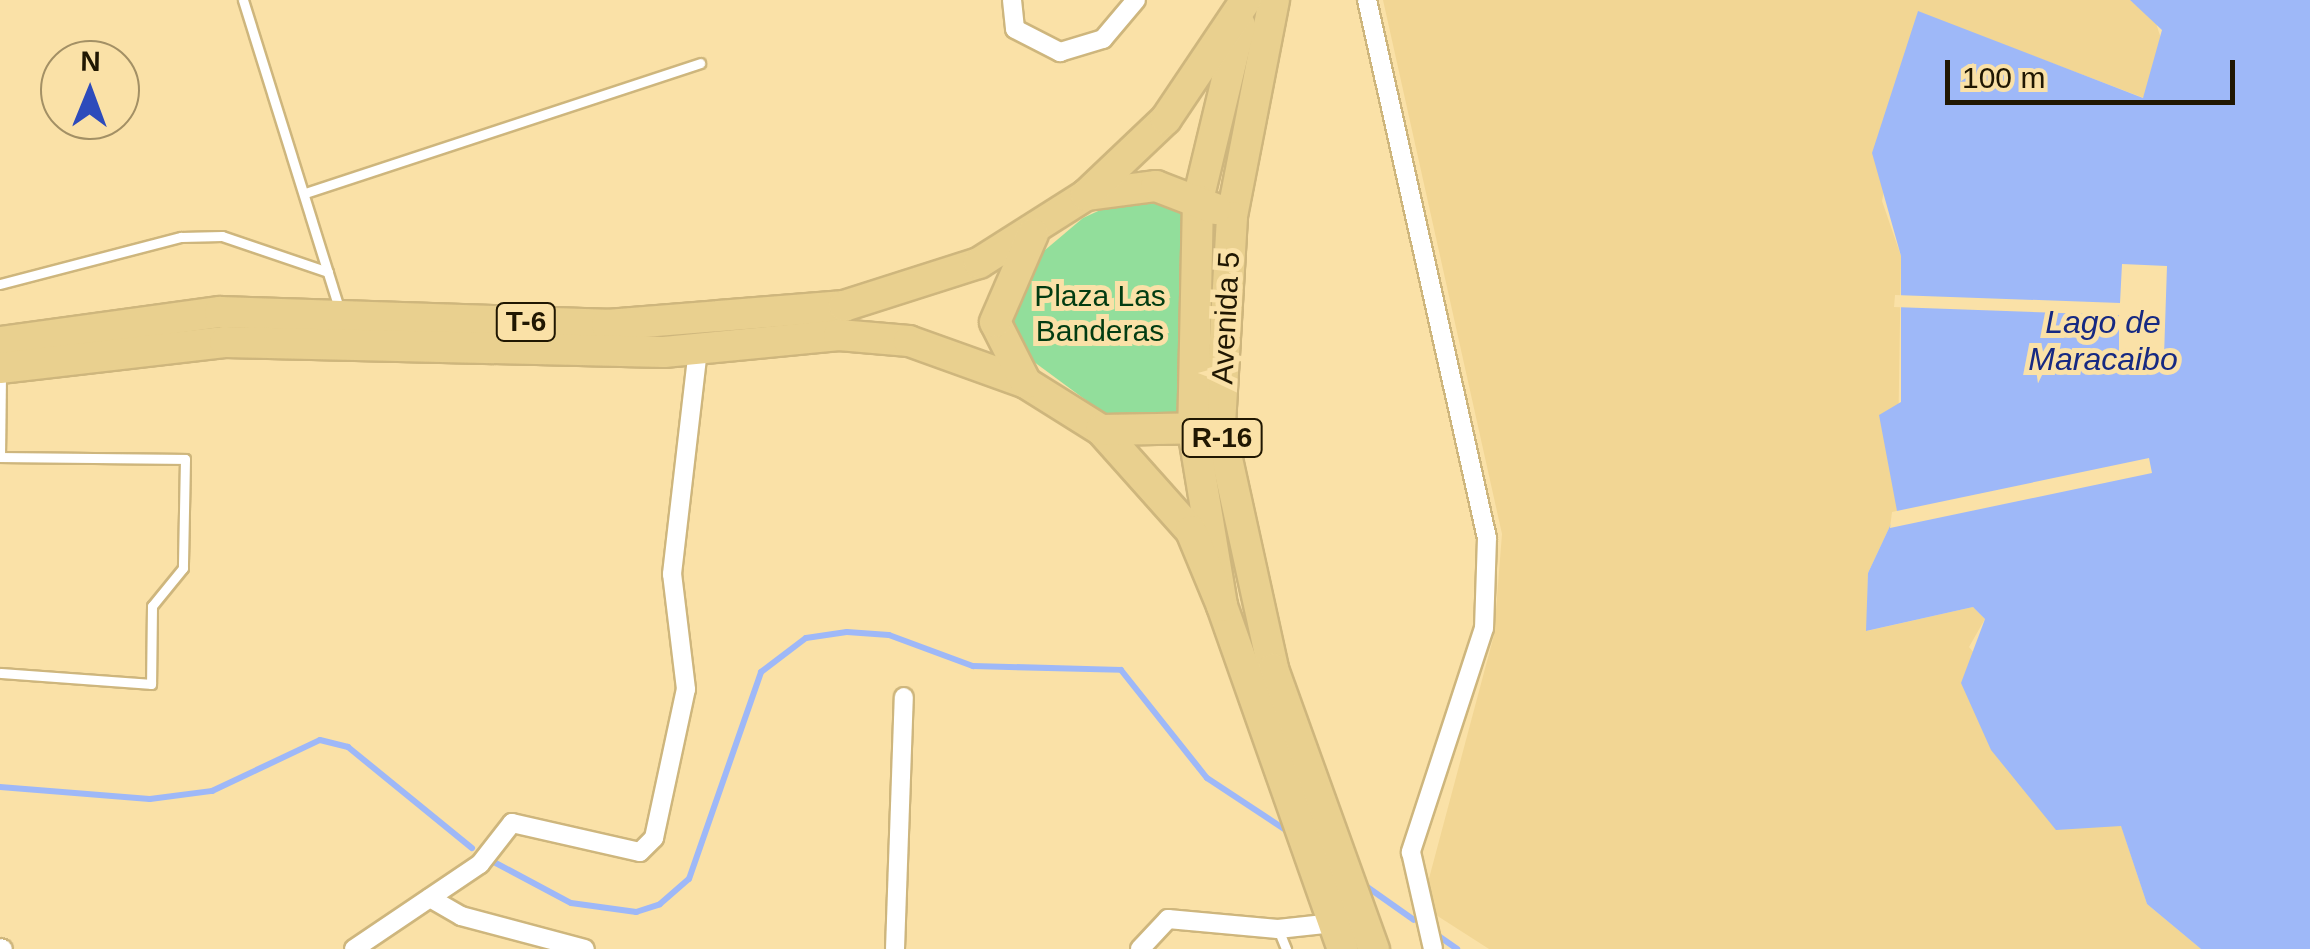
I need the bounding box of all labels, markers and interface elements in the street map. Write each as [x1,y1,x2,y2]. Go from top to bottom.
north arrow [40,40,140,140]
scale bar [1950,40,2240,102]
text: N [80,46,101,77]
text: 100 m [1962,61,2045,94]
street label: Avenida 5 [1205,251,1247,385]
park label: Plaza Las Banderas [1034,278,1166,348]
road number: T-6 [494,299,558,345]
water label: Lago de Maracaibo [2028,304,2178,379]
road number: R-16 [1180,415,1264,461]

